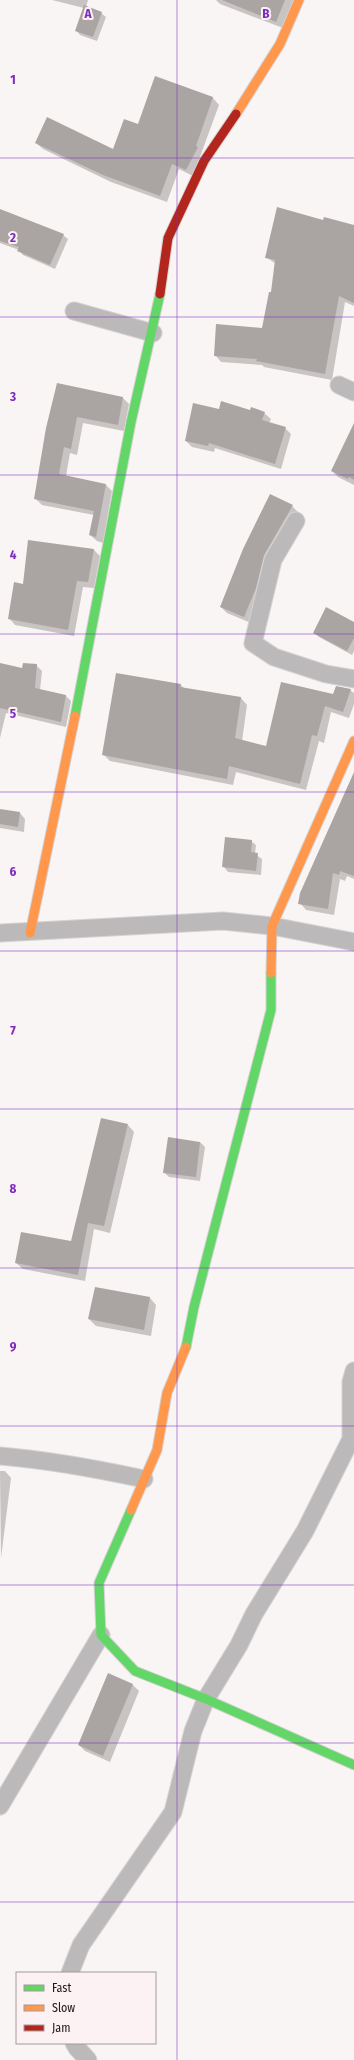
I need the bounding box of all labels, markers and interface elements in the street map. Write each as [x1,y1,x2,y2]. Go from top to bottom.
text: A [83,6,92,21]
text: B [262,6,270,21]
text: 1 [10,72,16,87]
text: 2 [9,230,16,245]
text: 3 [9,389,16,404]
text: 4 [10,547,17,562]
text: 5 [10,706,16,721]
text: 6 [10,864,17,879]
text: 7 [10,1023,16,1038]
text: 8 [10,1181,17,1196]
text: 9 [10,1339,17,1354]
legend [16,1972,156,2044]
text: Fast [52,1981,71,1995]
text: Slow [52,2001,75,2015]
text: Jam [52,2021,70,2035]

